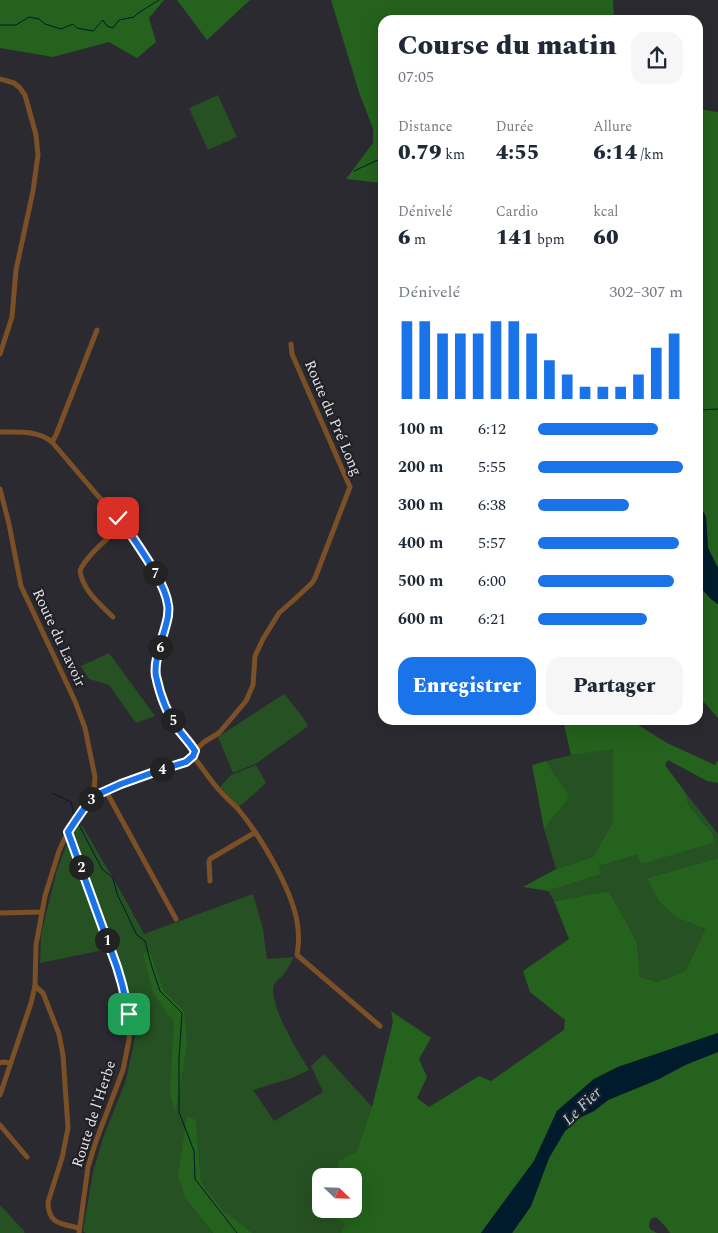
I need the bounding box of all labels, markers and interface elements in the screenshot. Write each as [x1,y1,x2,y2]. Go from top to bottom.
text: Course du matin [398,24,617,67]
button: share [631,32,683,84]
text: 07:05 [398,65,434,89]
text: Distance [398,116,453,137]
text: Durée [496,116,533,137]
text: Allure [593,116,632,137]
text: 0.79 [398,137,442,169]
text: 4:55 [496,137,539,169]
text: 6:14 [593,137,637,169]
text: km [442,144,465,165]
text: /km [637,144,664,165]
text: Dénivelé [398,201,452,222]
text: Cardio [496,201,538,222]
text: kcal [593,201,618,222]
text: 6 [398,222,411,254]
text: 141 [496,222,533,254]
text: 60 [593,222,619,254]
text: m [411,229,426,250]
text: bpm [533,229,565,250]
text: Dénivelé [398,280,460,304]
text: 302–307 m [609,280,683,304]
street label: Route du Pré Long [298,356,368,480]
text: 100 m [398,417,443,441]
text: 6:12 [478,417,506,441]
text: 200 m [398,455,443,479]
text: 5:55 [478,455,506,479]
text: 300 m [398,493,443,517]
text: 6:38 [478,493,506,517]
pin [97,497,139,539]
icon: check [104,504,132,532]
text: 400 m [398,531,443,555]
text: 5:57 [478,531,506,555]
pin: 7 [142,560,168,586]
text: 7 [152,563,159,584]
text: 500 m [398,569,443,593]
text: 6:00 [478,569,506,593]
street label: Route du Lavoir [26,585,92,691]
text: 600 m [398,607,443,631]
text: 6:21 [478,607,506,631]
pin: 6 [148,634,172,660]
text: 6 [157,637,164,658]
button: Enregistrer [398,657,536,715]
button: Partager [546,657,683,715]
pin: 5 [160,708,186,732]
text: 5 [170,710,177,731]
pin: 4 [150,756,174,782]
text: 4 [159,759,166,780]
pin: 3 [78,786,104,812]
text: 3 [88,789,95,810]
pin: 2 [68,854,94,880]
text: 2 [78,857,85,878]
pin: 1 [94,928,120,952]
text: 1 [104,930,111,951]
pin [108,993,150,1035]
icon: arrive [115,1000,143,1028]
street label: Route de l'Herbe [66,1057,122,1171]
water label: Le Fier [557,1081,607,1131]
north arrow [312,1168,362,1218]
map controls [312,1168,362,1218]

